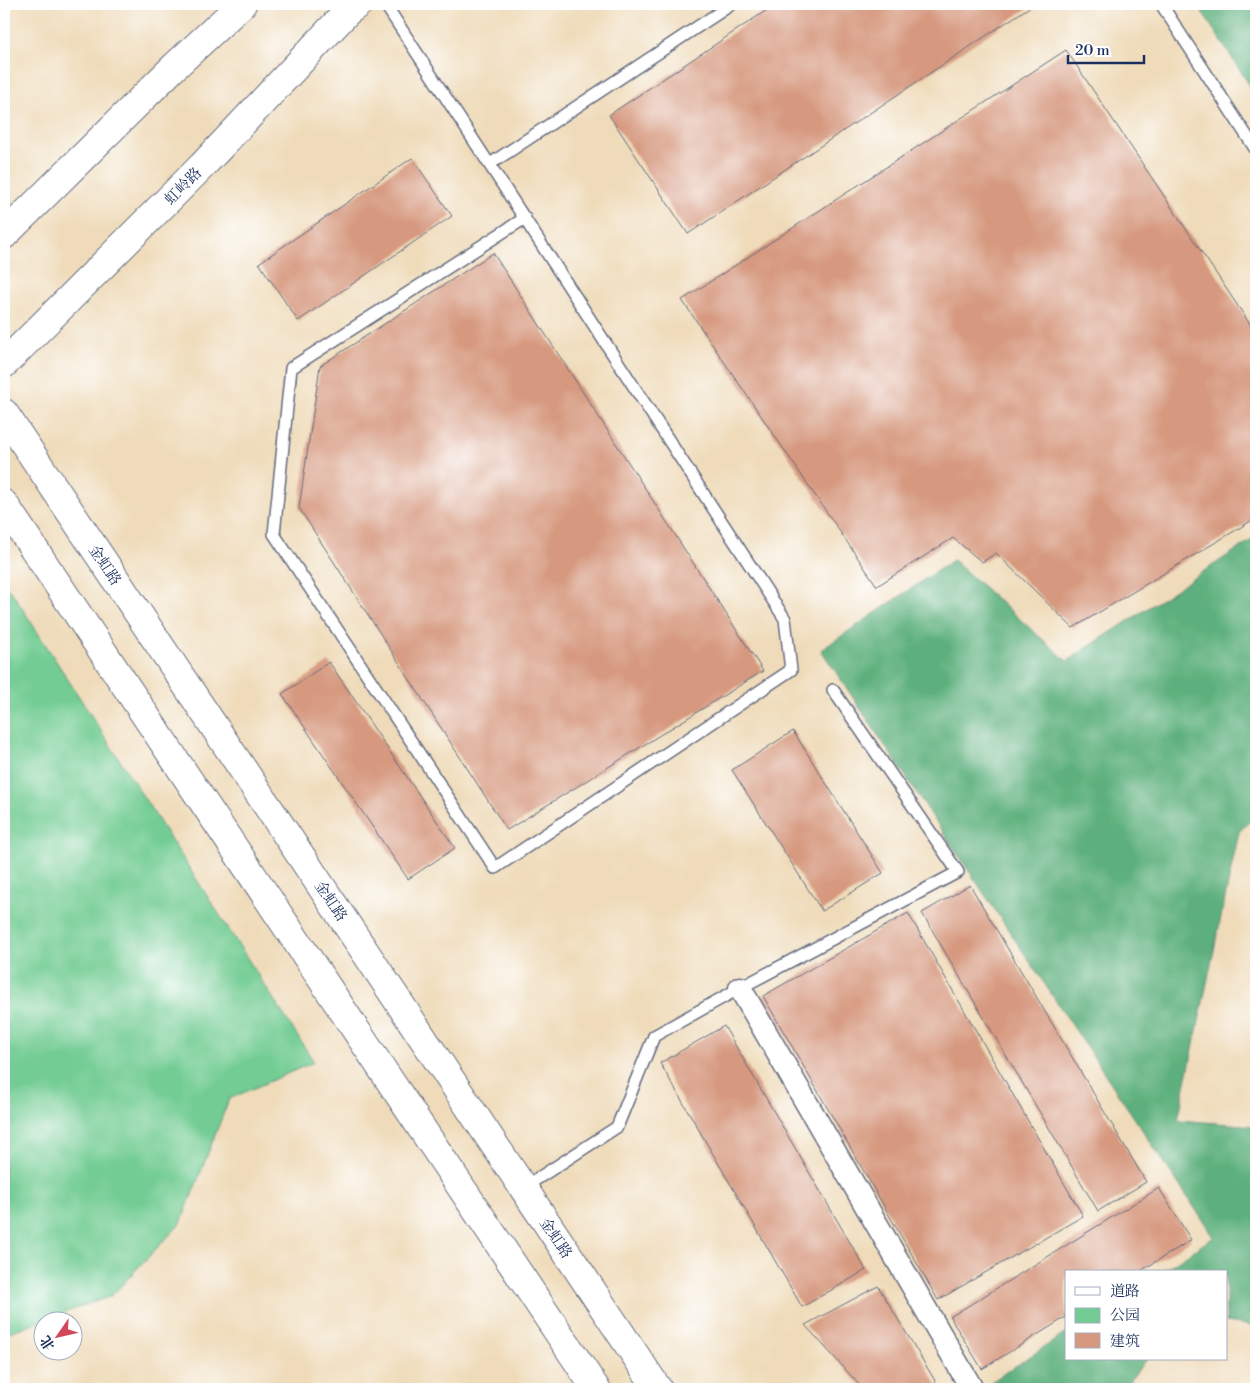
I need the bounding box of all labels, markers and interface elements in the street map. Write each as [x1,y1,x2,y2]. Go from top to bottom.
scale bar [1068,32,1144,64]
text: 20 m [1075,41,1110,60]
street label: 虹岭路 [161,164,206,209]
street label: 金虹路 [84,541,125,589]
street label: 金虹路 [310,877,351,925]
street label: 金虹路 [535,1214,576,1262]
legend [1065,1270,1228,1360]
text: 道路 [1110,1282,1140,1301]
text: 公园 [1110,1306,1140,1325]
north arrow [32,1310,82,1360]
text: 北 [37,1332,59,1354]
text: 建筑 [1110,1332,1140,1351]

